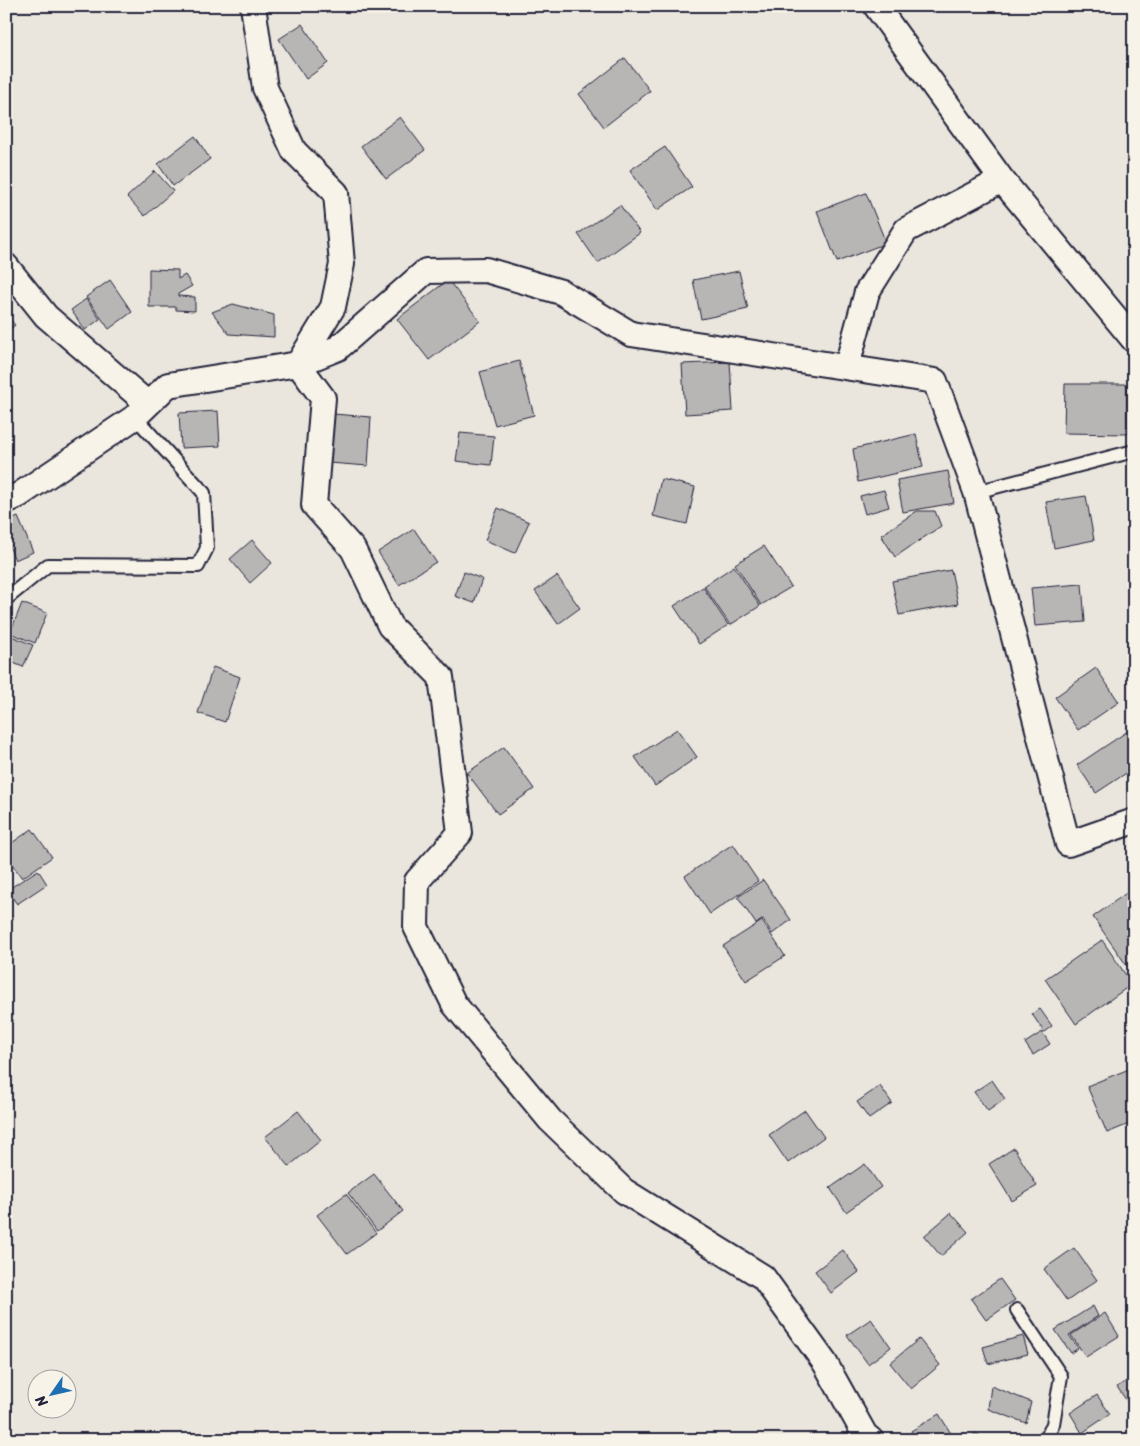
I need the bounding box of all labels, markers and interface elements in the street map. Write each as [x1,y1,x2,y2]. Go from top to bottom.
north arrow [28,1368,78,1418]
text: N [28,1390,55,1413]

